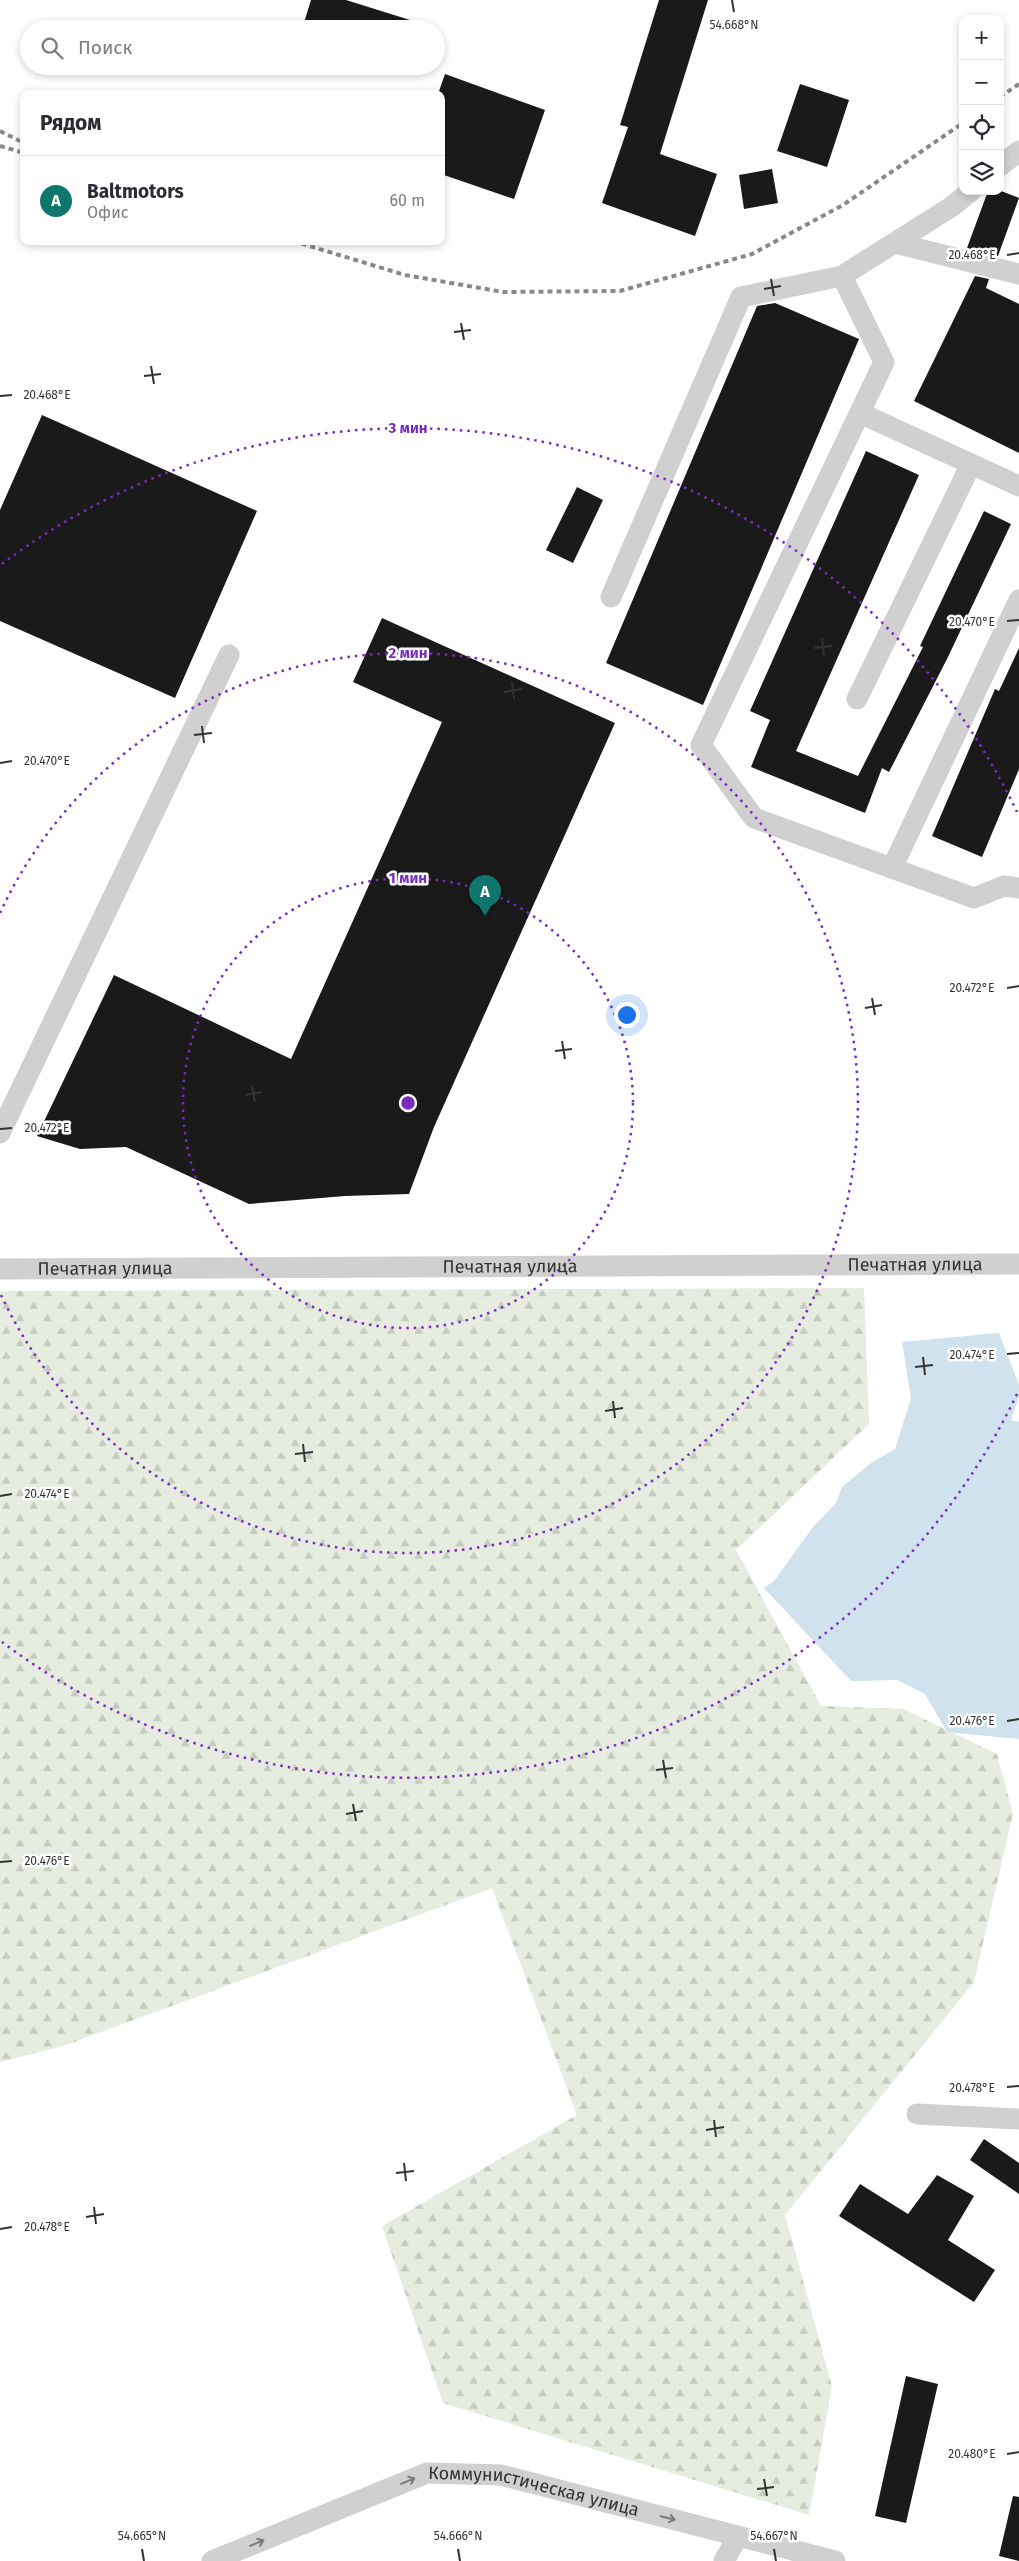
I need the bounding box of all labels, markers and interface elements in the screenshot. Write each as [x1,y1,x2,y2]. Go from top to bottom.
map controls [959,15,1004,195]
button: + [959,15,1004,60]
text: 54.668°N [709,18,759,32]
search box [20,20,445,75]
icon: search [38,34,66,62]
text: Поиск [78,36,132,59]
button: − [959,60,1004,105]
button: locate [959,105,1004,150]
text: Рядом [40,110,101,136]
button: layers [959,150,1004,195]
text: Baltmotors [87,180,184,203]
text: A [51,191,61,210]
text: 60 m [390,191,425,210]
text: Офис [87,203,128,222]
text: 20.468°E [948,248,996,262]
text: 20.468°E [23,388,71,402]
text: 3 мин [387,419,428,437]
text: 20.470°E [949,615,995,629]
text: 2 мин [388,644,428,662]
text: 20.470°E [24,754,70,768]
text: 1 мин [389,869,427,887]
pin: A [469,875,501,916]
text: 20.472°E [949,981,995,995]
your location [614,1002,640,1028]
centre of rings [399,1094,417,1112]
text: 20.472°E [24,1121,70,1135]
street label: Печатная улица [848,1253,982,1276]
street label: Печатная улица [443,1255,577,1278]
street label: Печатная улица [38,1257,172,1280]
text: 20.474°E [949,1348,995,1362]
text: 20.474°E [24,1487,70,1501]
text: 20.476°E [949,1714,995,1728]
text: 20.476°E [24,1854,70,1868]
text: 20.478°E [949,2081,995,2095]
text: 20.478°E [24,2220,70,2234]
text: 20.480°E [948,2447,996,2461]
street label: Коммунистическая улица [428,2462,641,2521]
one-way arrow [399,2476,415,2485]
one-way arrow [660,2514,676,2523]
text: 54.665°N [118,2529,166,2543]
text: 54.666°N [434,2529,482,2543]
text: 54.667°N [750,2529,798,2543]
one-way arrow [249,2537,264,2547]

